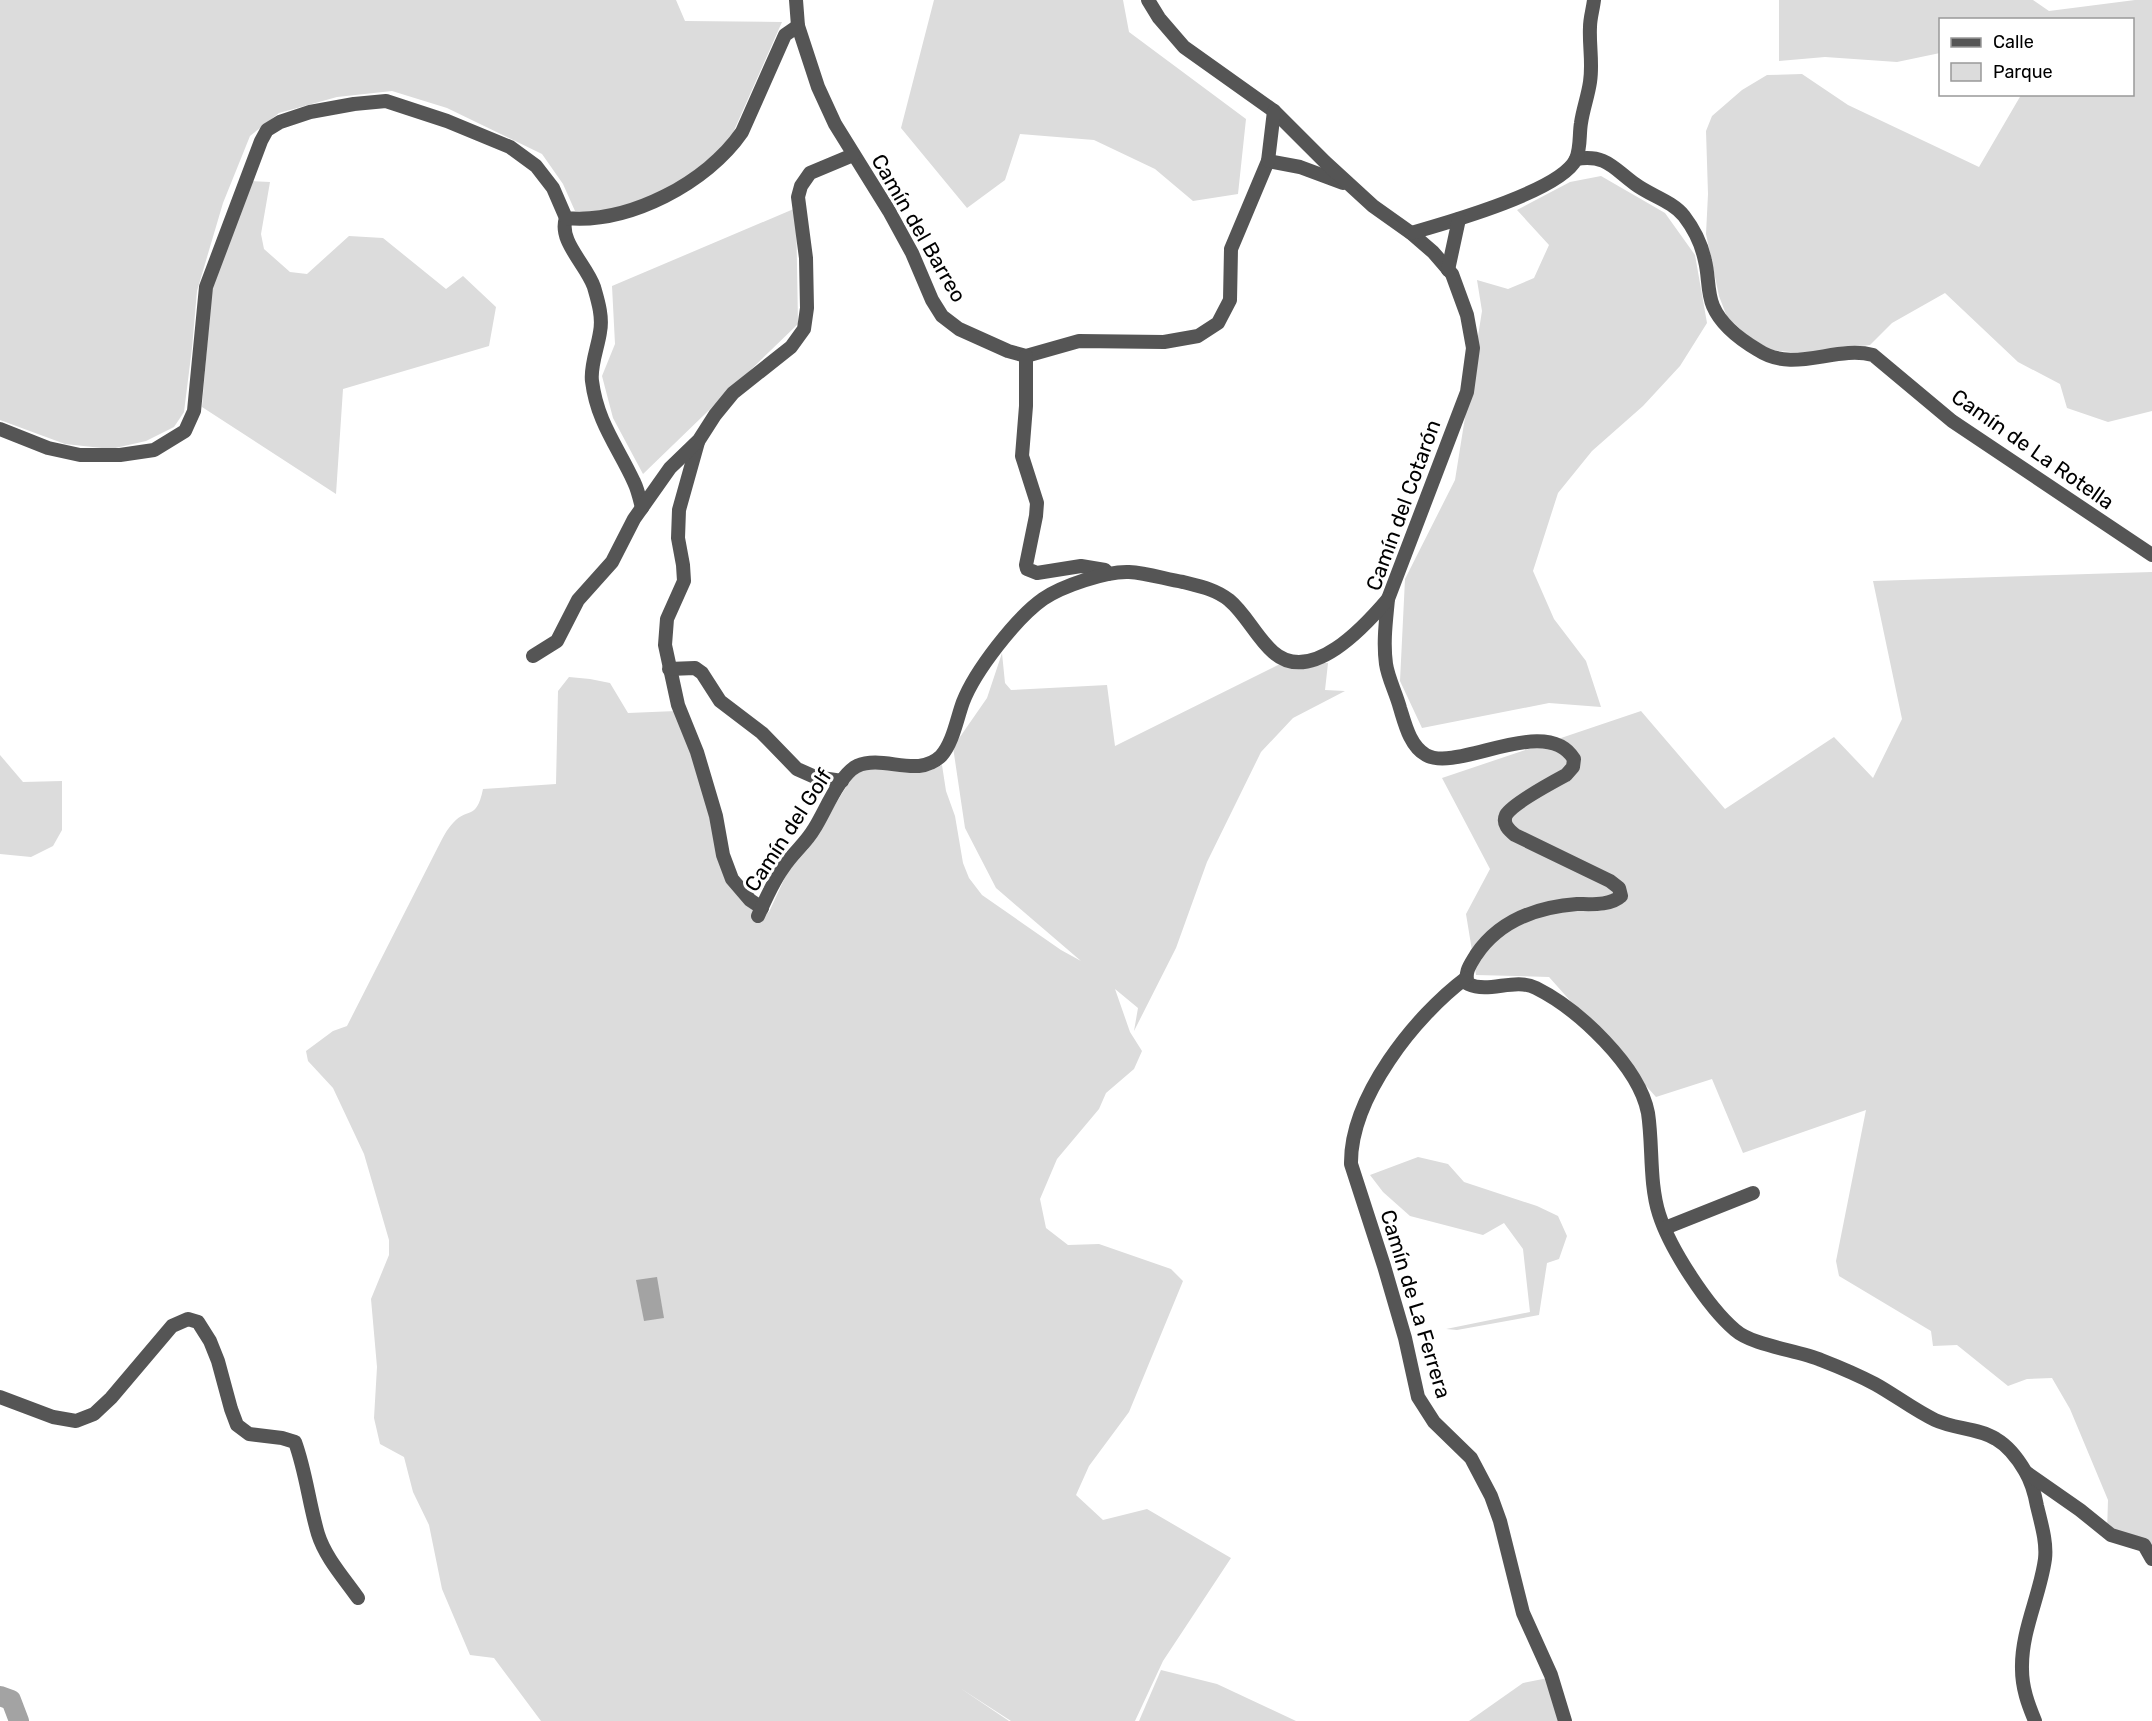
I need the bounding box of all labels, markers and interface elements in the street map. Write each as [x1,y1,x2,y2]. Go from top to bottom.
legend [1939,18,2134,96]
text: Calle [1993,31,2034,53]
text: Parque [1993,61,2053,83]
street label: Camín del Barreo [866,149,972,307]
street label: Camín de La Rotella [1947,384,2119,514]
street label: Camín del Cotarón [1360,416,1446,594]
street label: Camín del Golf [739,764,837,896]
street label: Camín de La Ferrera [1375,1207,1457,1401]

